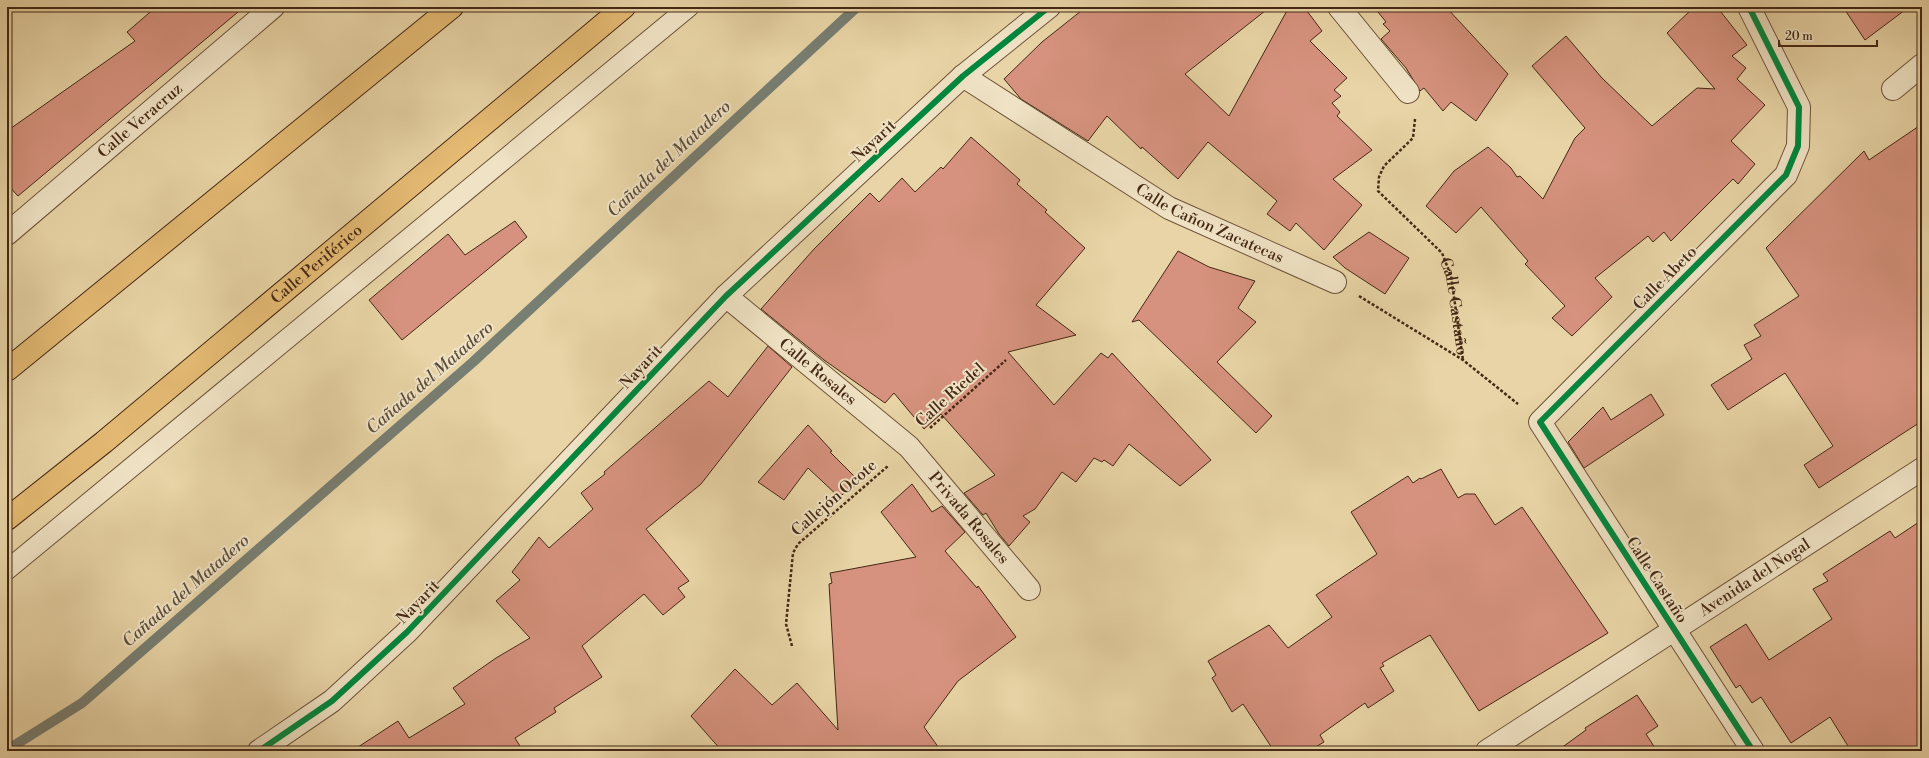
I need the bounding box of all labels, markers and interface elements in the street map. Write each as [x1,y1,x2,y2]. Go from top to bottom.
scale bar [1779,22,1877,48]
text: 20 m [1785,29,1813,44]
street label: Calle Veracruz [94,79,187,162]
water label: Cañada del Matadero [602,96,736,222]
street label: Nayarit [848,115,901,167]
street label: Calle Cañon Zacatecas [1132,179,1287,268]
street label: Calle Periférico [267,220,367,308]
street label: Calle Abeto [1629,242,1701,314]
street label: Calle Castaño [1435,255,1472,357]
water label: Cañada del Matadero [362,317,498,439]
street label: Calle Rosales [775,334,861,410]
street label: Nayarit [615,340,667,393]
street label: Calle Riedel [911,359,989,431]
street label: Callejón Ocote [787,455,881,541]
street label: Privada Rosales [924,468,1014,568]
water label: Cañada del Matadero [118,530,254,652]
street label: Calle Castaño [1622,533,1692,627]
street label: Avenida del Nogal [1694,534,1814,621]
street label: Nayarit [392,576,444,628]

